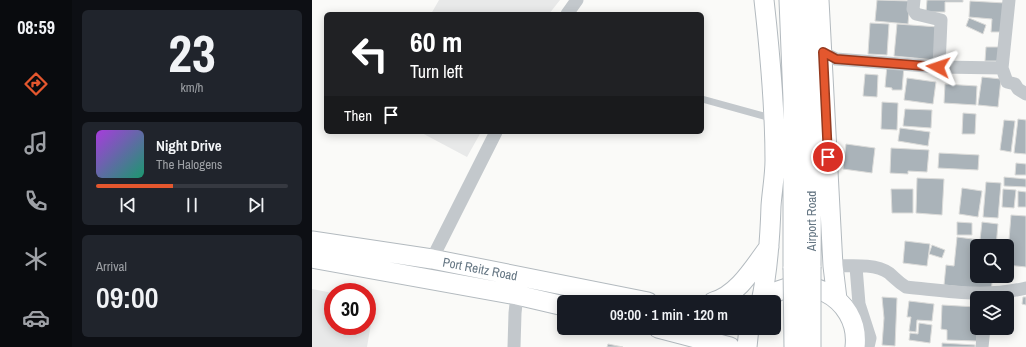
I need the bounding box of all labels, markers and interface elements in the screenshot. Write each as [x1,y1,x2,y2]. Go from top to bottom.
text: 08:59 [17,15,55,40]
text: 23 [168,18,216,88]
text: 60 m [410,23,462,61]
icon: left [344,28,396,80]
position arrow [917,46,959,88]
text: Turn left [410,59,463,84]
icon: directions [22,70,50,98]
text: km/h [180,79,204,96]
icon: arrive [380,104,402,126]
text: Then [344,105,372,126]
icon: music [22,129,50,157]
text: Night Drive [156,135,222,156]
pin [811,140,845,174]
icon: arrive [817,146,839,168]
text: The Halogens [156,156,222,173]
icon: phone [22,187,50,215]
street label: Airport Road [803,191,820,252]
icon: previous [117,194,139,216]
icon: pause [181,194,203,216]
icon: next [245,194,267,216]
map controls [970,239,1014,335]
button: search [970,239,1014,283]
icon: climate [22,245,50,273]
street label: Port Reitz Road [441,253,519,285]
text: Arrival [96,258,127,275]
text: 09:00 [96,277,158,317]
speed limit sign: 30 [324,283,376,335]
button: layers [970,291,1014,335]
icon: car [22,304,50,332]
text: 09:00 · 1 min · 120 m [610,304,728,325]

